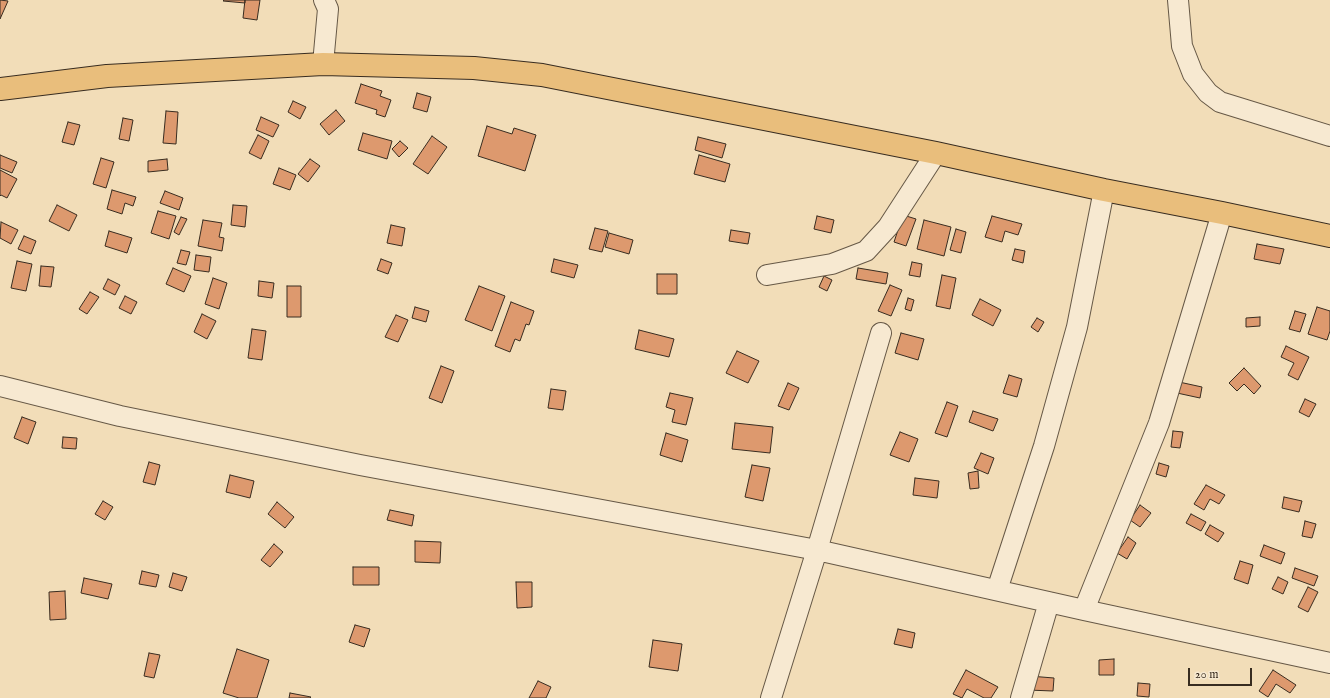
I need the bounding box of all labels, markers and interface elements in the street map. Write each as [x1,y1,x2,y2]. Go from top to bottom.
scale bar [1190,660,1254,686]
text: 20 m [1195,667,1218,682]

